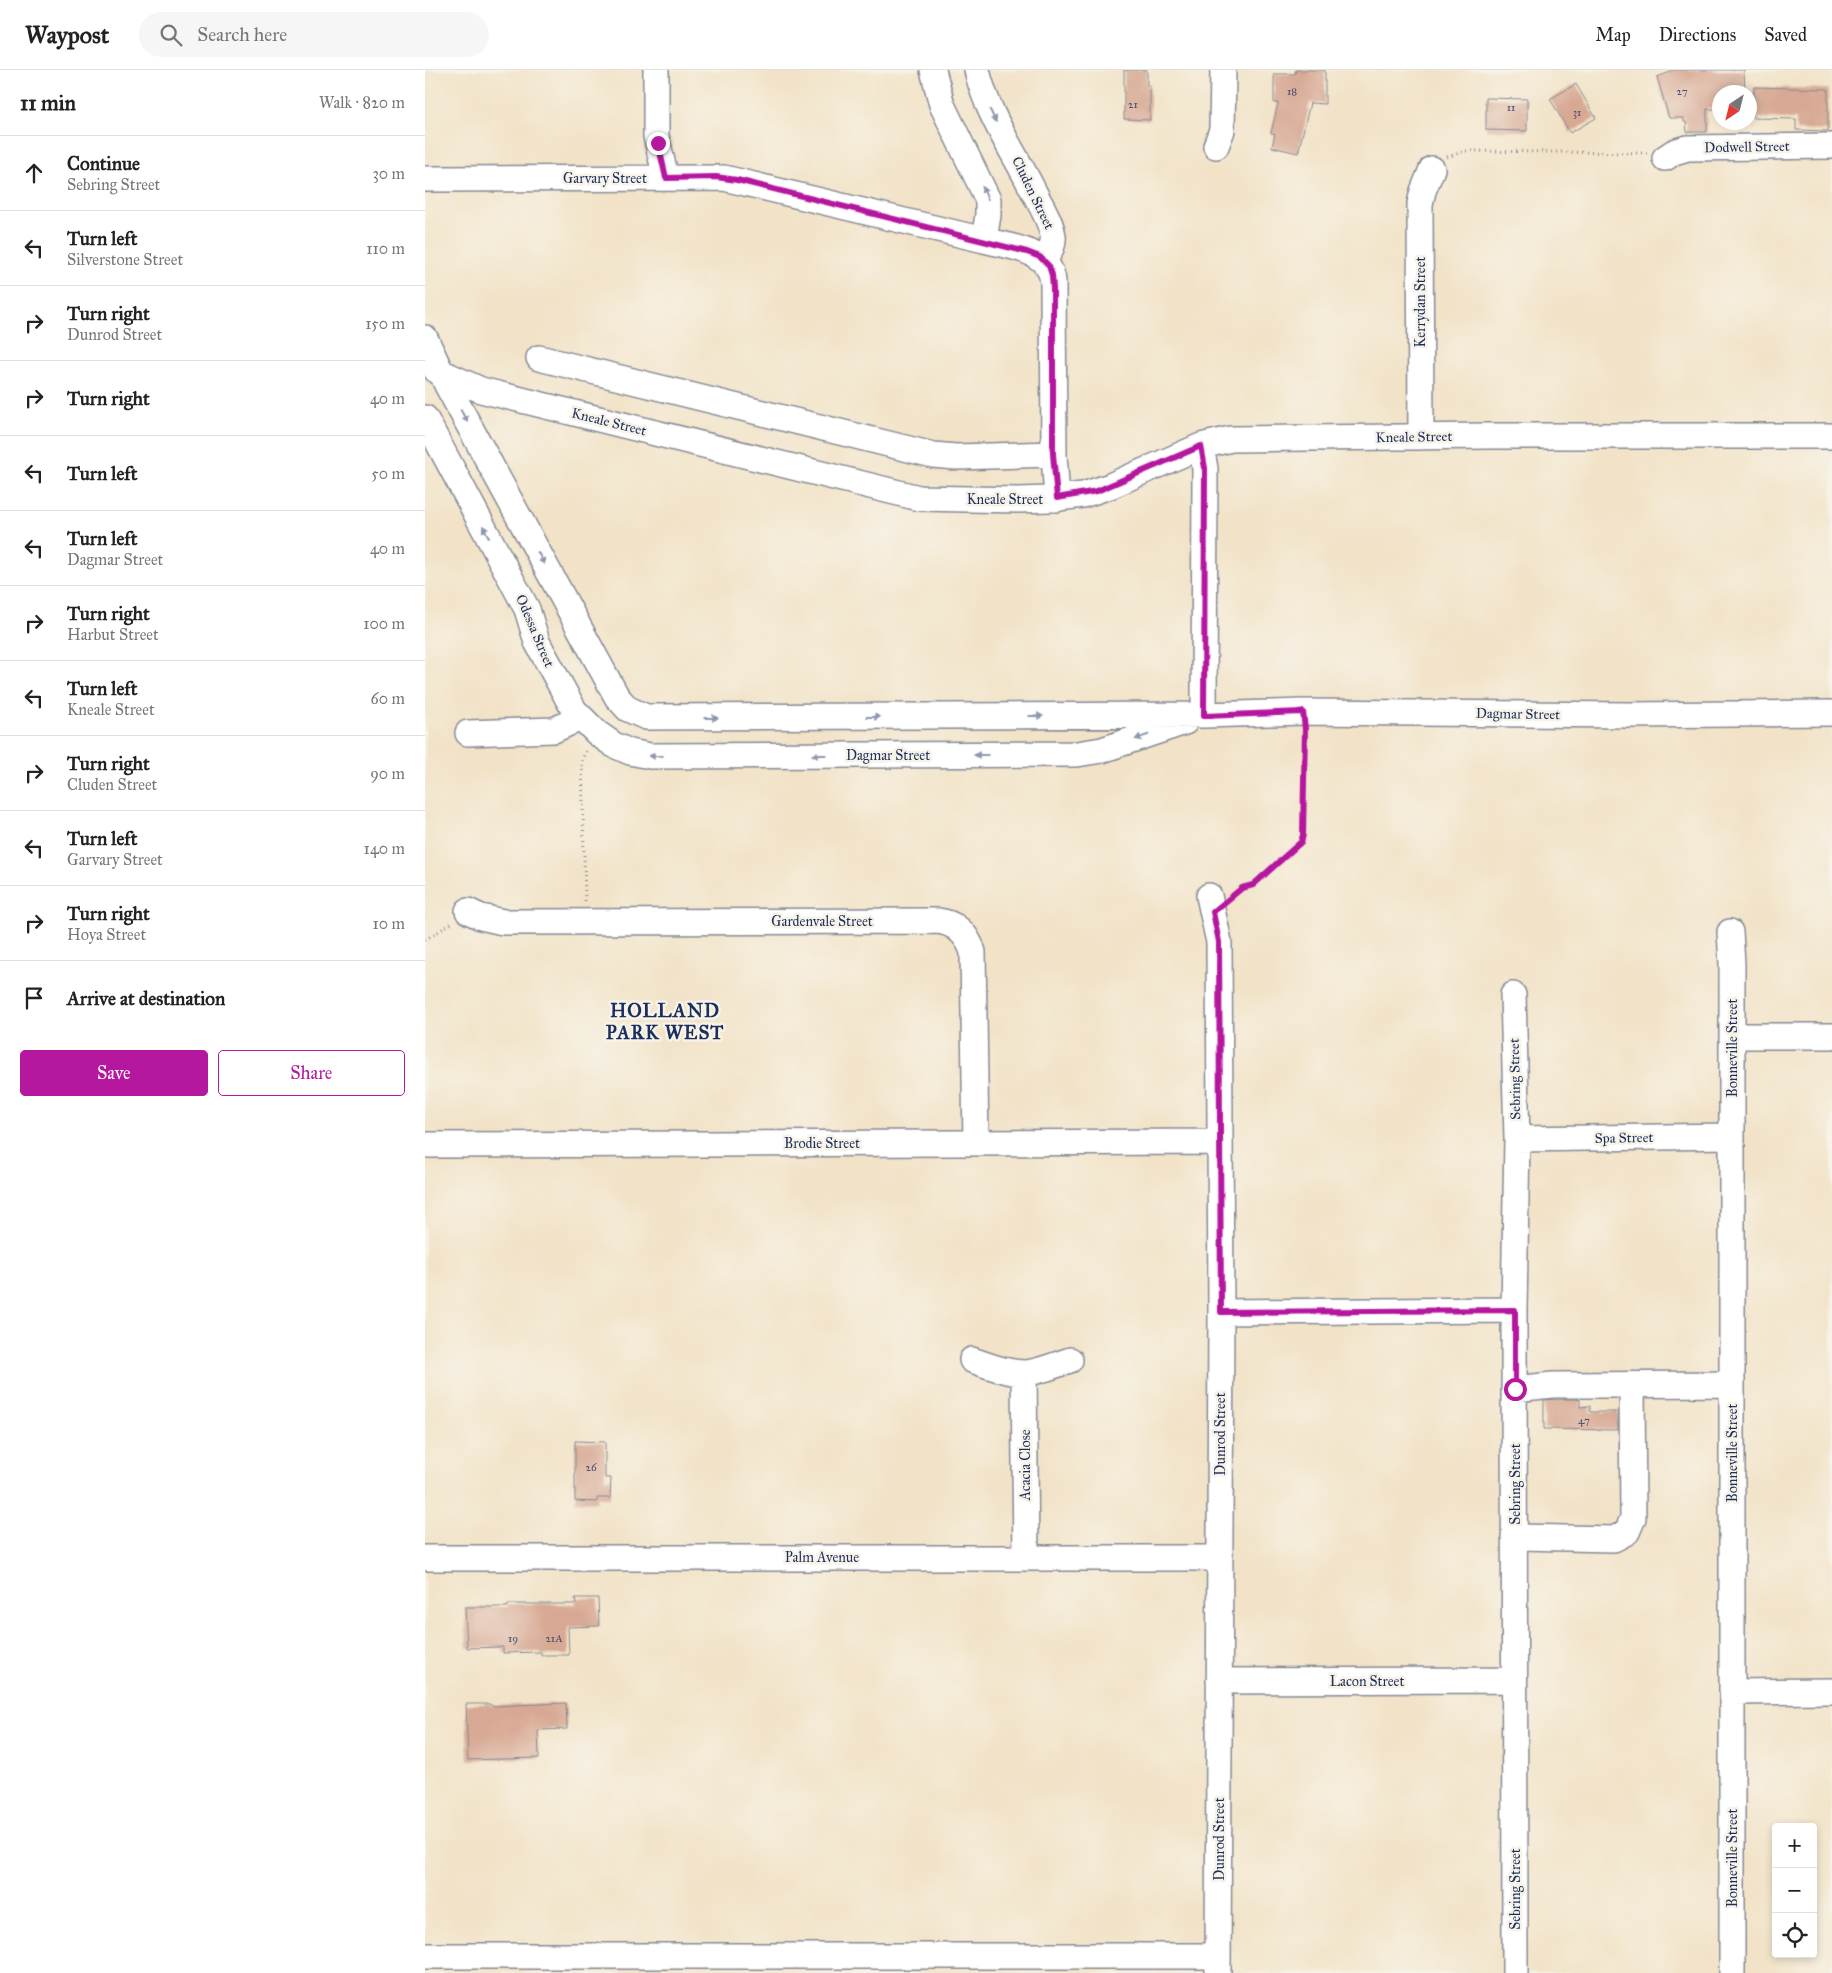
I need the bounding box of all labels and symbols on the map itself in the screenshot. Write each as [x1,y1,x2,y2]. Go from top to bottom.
house number: 18 [1287,85,1297,98]
house number: 27 [1677,85,1688,98]
north arrow [1712,85,1757,130]
house number: 21 [1128,98,1138,111]
house number: 11 [1507,101,1515,114]
house number: 31 [1573,106,1581,119]
one-way arrow [989,109,997,123]
route end [647,132,670,155]
street label: Dodwell Street [1704,138,1790,156]
street label: Cluden Street [1008,154,1058,232]
street label: Garvary Street [563,170,647,187]
one-way arrow [980,186,988,200]
street label: Kerrydan Street [1412,257,1429,347]
street label: Kneale Street [570,404,648,440]
one-way arrow [460,408,468,423]
street label: Kneale Street [1376,428,1452,446]
street label: Kneale Street [967,491,1043,508]
one-way arrow [482,525,490,540]
one-way arrow [537,552,546,565]
street label: Odessa Street [512,592,558,670]
street label: Dagmar Street [1476,705,1560,723]
one-way arrow [1028,712,1044,720]
one-way arrow [866,713,882,721]
one-way arrow [703,714,719,722]
one-way arrow [1134,734,1149,741]
street label: Dagmar Street [846,747,930,764]
one-way arrow [811,751,827,759]
one-way arrow [973,751,989,759]
one-way arrow [648,752,664,760]
street label: Gardenvale Street [771,913,873,930]
street label: Bonneville Street [1724,998,1741,1098]
district label: HOLLAND PARK WEST [606,999,724,1044]
street label: Sebring Street [1506,1038,1524,1120]
street label: Spa Street [1594,1129,1654,1147]
street label: Brodie Street [784,1135,860,1152]
route start [1504,1378,1527,1401]
street label: Dunrod Street [1212,1392,1229,1476]
street label: Bonneville Street [1724,1403,1741,1503]
house number: 47 [1578,1414,1590,1427]
street label: Acacia Close [1017,1429,1034,1502]
street label: Sebring Street [1507,1443,1524,1525]
house number: 26 [585,1461,597,1474]
street label: Palm Avenue [785,1549,859,1566]
house number: 19 [508,1632,518,1645]
house number: 21A [545,1632,563,1645]
street label: Lacon Street [1330,1673,1404,1690]
street label: Dunrod Street [1211,1797,1228,1881]
street label: Bonneville Street [1724,1808,1741,1908]
street label: Sebring Street [1507,1848,1524,1930]

